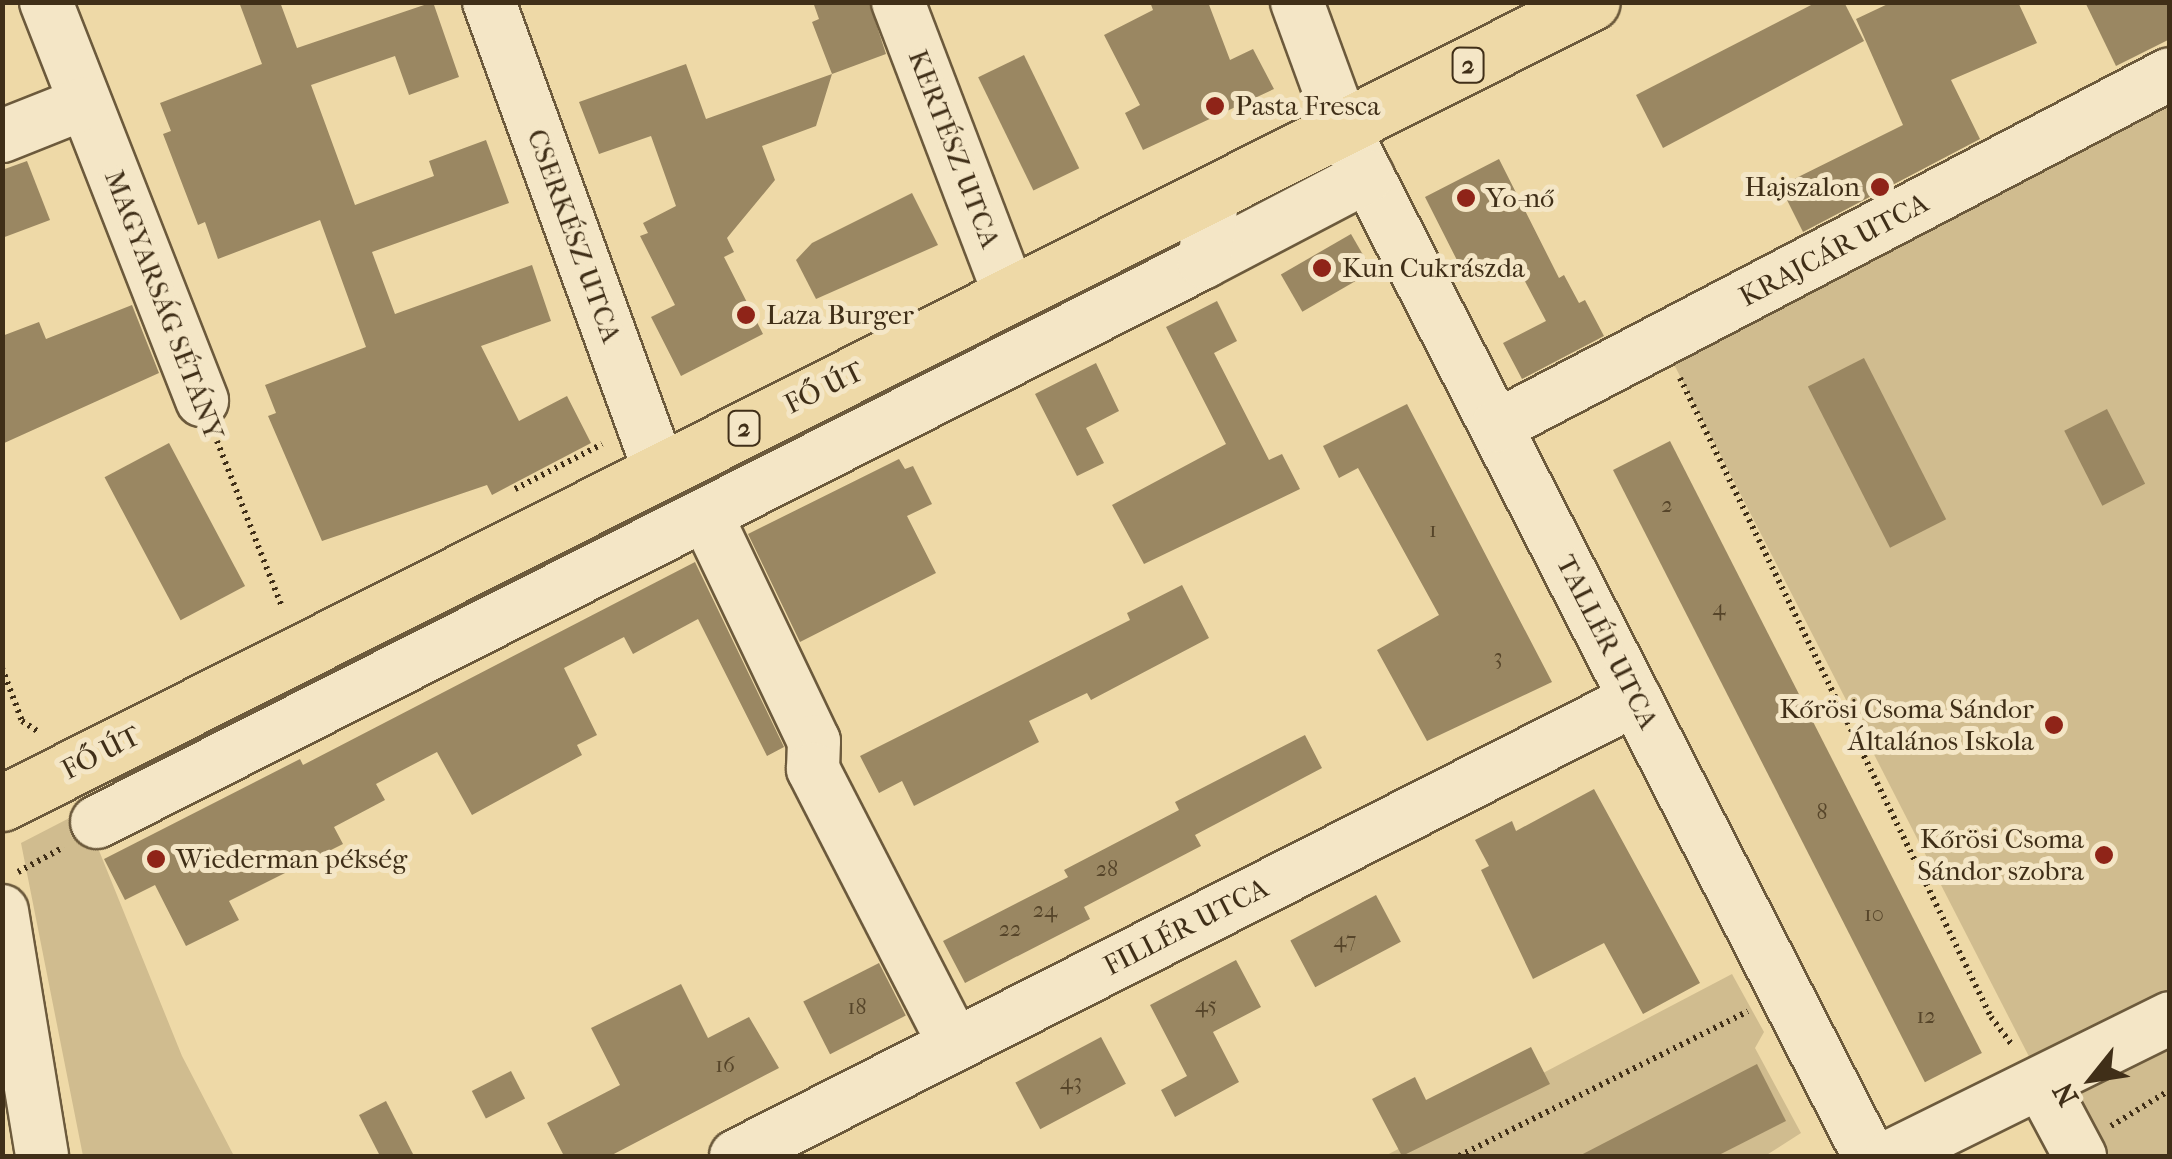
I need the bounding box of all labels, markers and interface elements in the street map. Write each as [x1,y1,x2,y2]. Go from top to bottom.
street label: KERTÉSZ UTCA [901,45,1007,253]
road number: 2 [1450,45,1486,85]
place label: Pasta Fresca [1235,89,1380,123]
marker: Pasta Fresca [1204,95,1226,117]
street label: CSERKÉSZ UTCA [520,125,628,347]
street label: MAGYARSÁG SÉTÁNY [97,165,231,445]
place label: Hajszalon [1744,170,1860,204]
marker: Hajszalon [1869,176,1891,198]
place label: Yo-nő [1486,181,1554,215]
street label: KRAJCÁR UTCA [1734,186,1934,314]
marker: Yo-nő [1455,187,1477,209]
place label: Kun Cukrászda [1342,251,1525,285]
marker: Kun Cukrászda [1311,257,1333,279]
place label: Laza Burger [766,298,914,332]
marker: Laza Burger [735,304,757,326]
street label: FŐ ÚT [779,355,869,421]
road number: 2 [726,408,762,448]
house number: 2 [1661,493,1673,519]
house number: 1 [1429,518,1437,544]
street label: TALLÉR UTCA [1549,549,1665,735]
house number: 4 [1713,596,1725,622]
house number: 3 [1493,645,1503,671]
place label: Kőrösi Csoma Sándor Általános Iskola [1779,692,2034,758]
marker: Kőrösi Csoma Sándor Általános Iskola [2043,714,2065,736]
street label: FŐ ÚT [56,719,146,787]
house number: 8 [1816,800,1828,826]
place label: Kőrösi Csoma Sándor szobra [1917,822,2084,888]
place label: Wiederman pékség [176,842,407,876]
marker: Kőrösi Csoma Sándor szobra [2093,844,2115,866]
marker: Wiederman pékség [145,848,167,870]
house number: 28 [1096,857,1118,883]
street label: FILLÉR UTCA [1098,871,1274,983]
house number: 24 [1033,898,1057,924]
house number: 10 [1864,902,1884,928]
house number: 22 [999,917,1021,943]
house number: 47 [1334,928,1356,954]
house number: 45 [1195,993,1217,1019]
house number: 18 [848,995,866,1021]
house number: 12 [1916,1004,1936,1030]
north arrow [2042,1029,2142,1129]
house number: 16 [715,1053,735,1079]
house number: 43 [1060,1070,1082,1096]
text: N [2046,1077,2085,1112]

